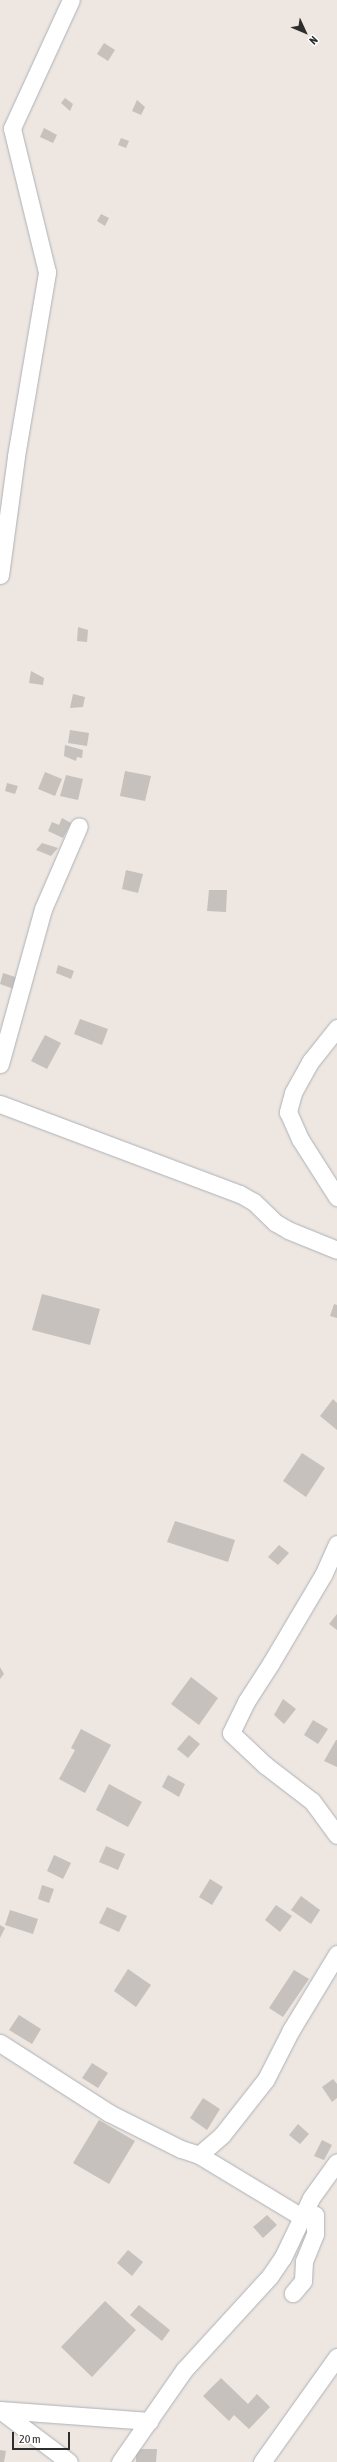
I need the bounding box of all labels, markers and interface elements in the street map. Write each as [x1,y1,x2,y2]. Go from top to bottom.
north arrow [285,12,325,52]
text: N [307,34,320,47]
scale bar [14,2424,72,2450]
text: 20 m [19,2432,41,2446]

